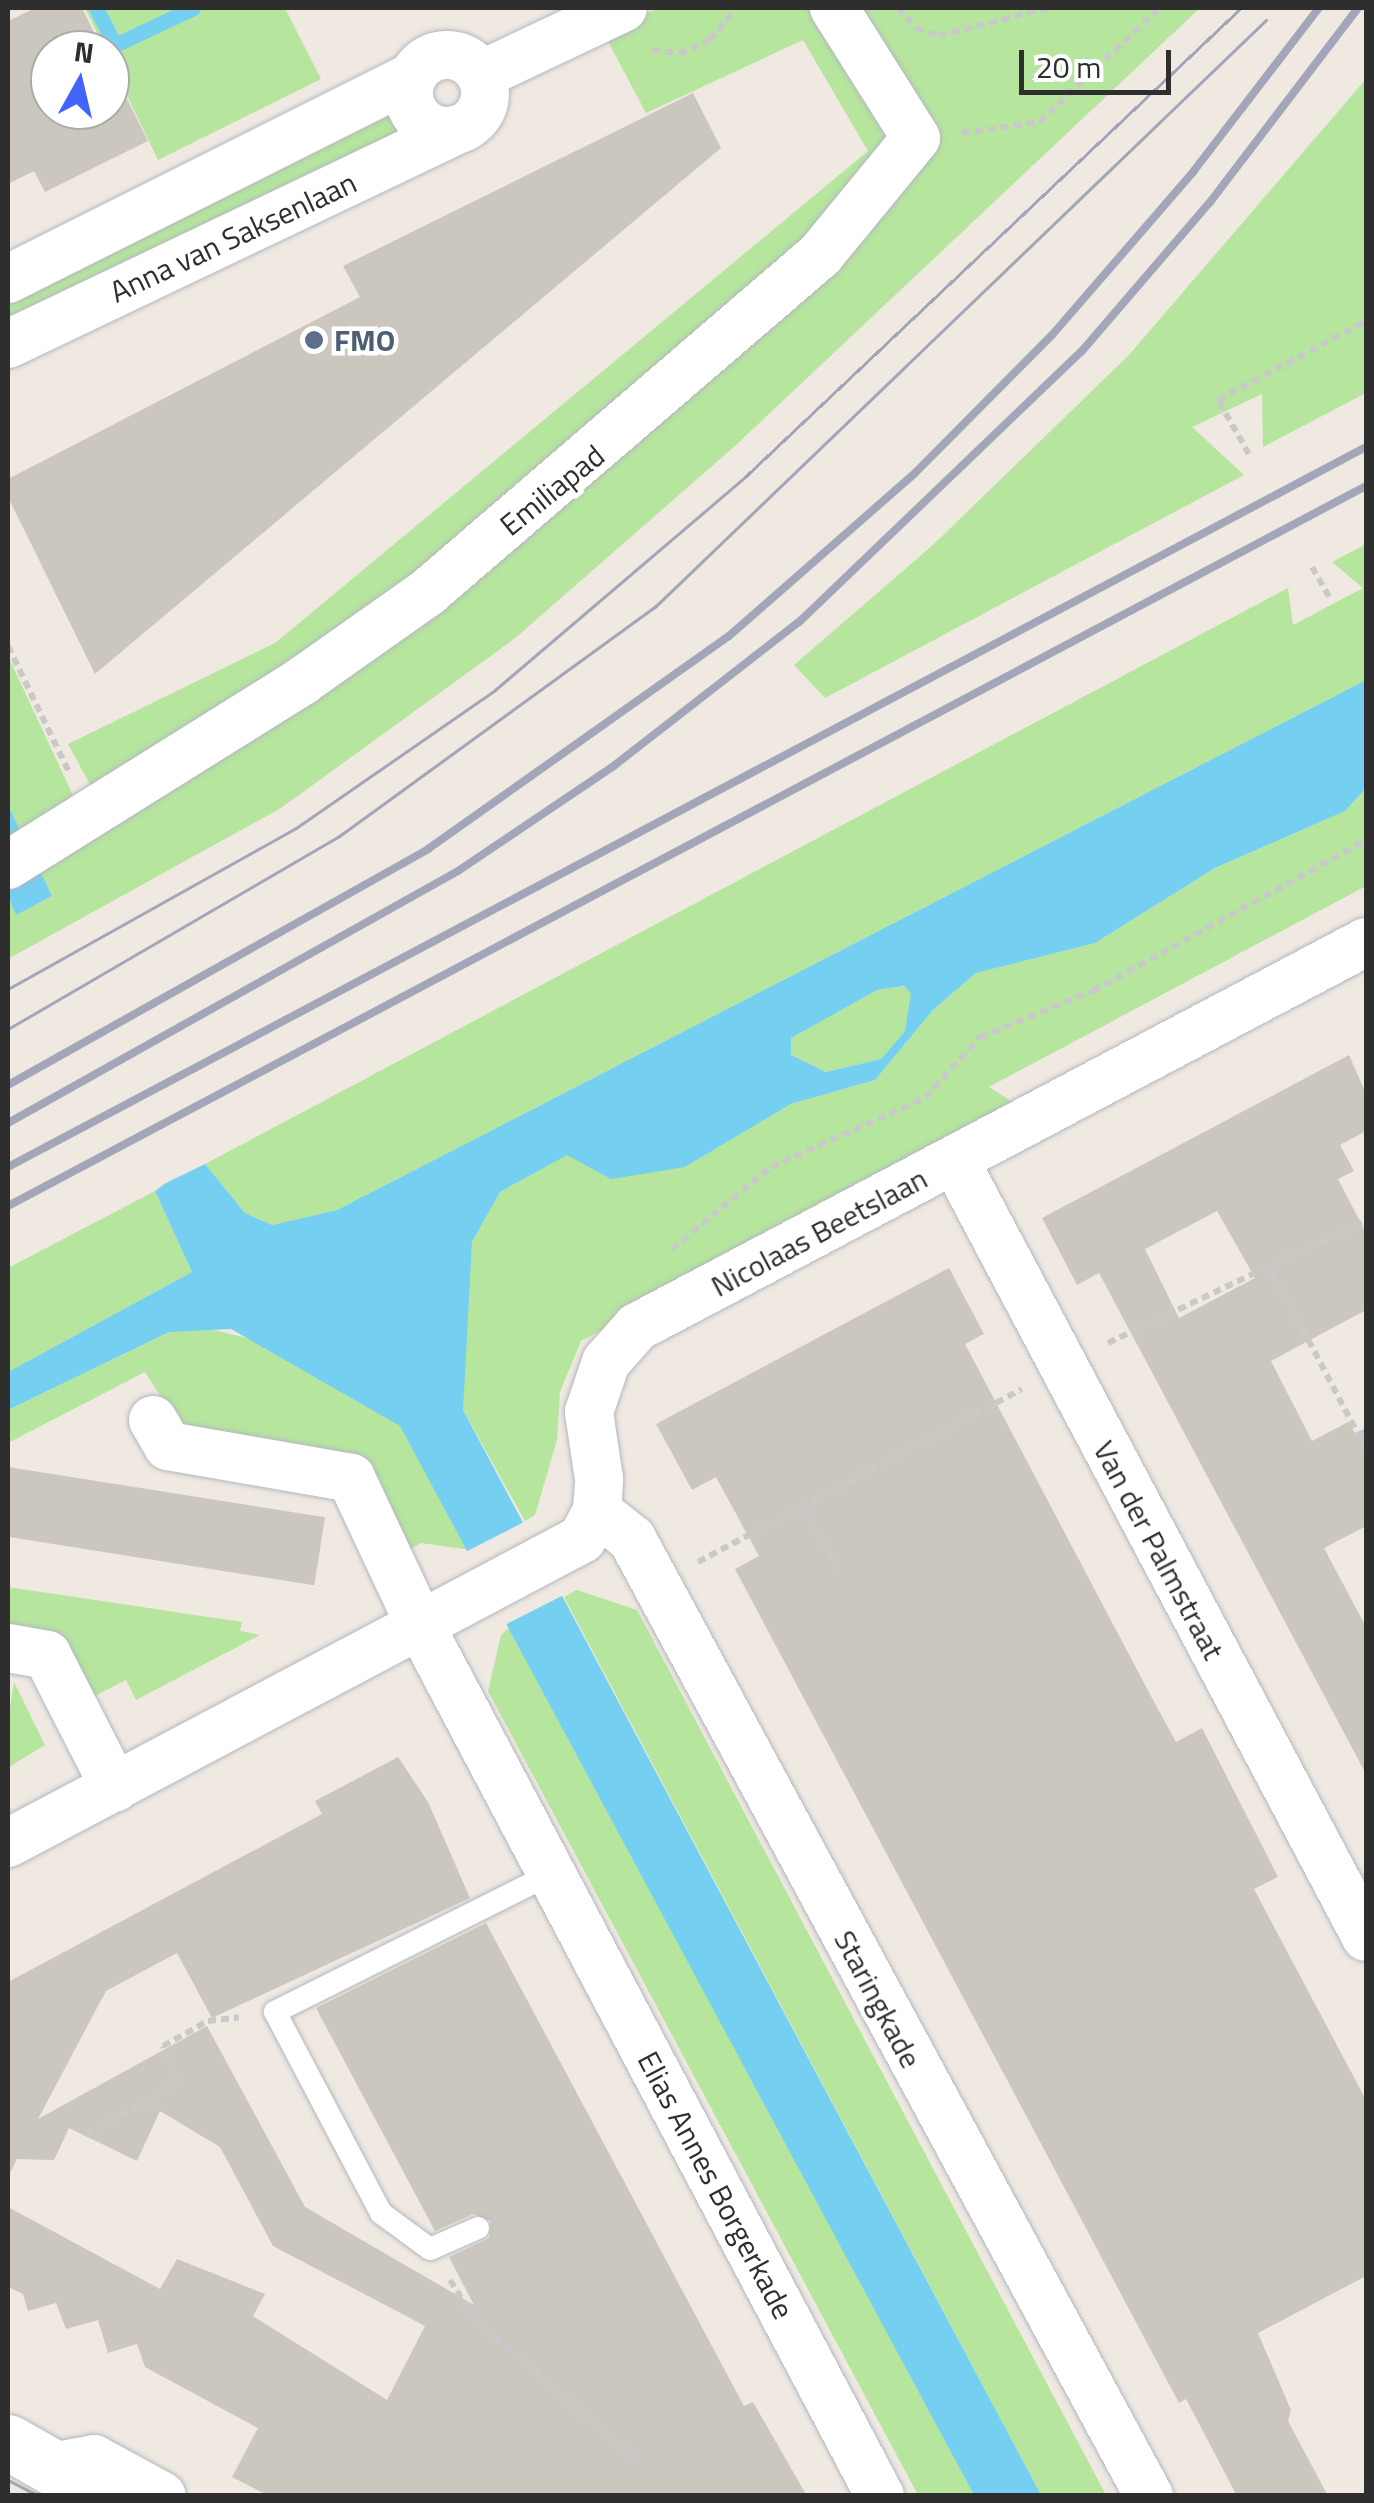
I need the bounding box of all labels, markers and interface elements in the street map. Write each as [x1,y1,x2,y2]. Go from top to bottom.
text: N [71,29,97,74]
north arrow [30,30,130,130]
scale bar [1024,30,1176,92]
text: 20 m [1036,44,1101,90]
street label: Anna van Saksenlaan [104,164,362,310]
place label: FMO [334,322,395,358]
marker: FMO [303,329,325,351]
street label: Emiliapad [493,437,611,543]
street label: Nicolaas Beetslaan [705,1160,933,1304]
street label: Van der Palmstraat [1086,1434,1232,1666]
street label: Staringkade [827,1924,929,2074]
street label: Elias Annes Borgerkade [630,2045,802,2325]

